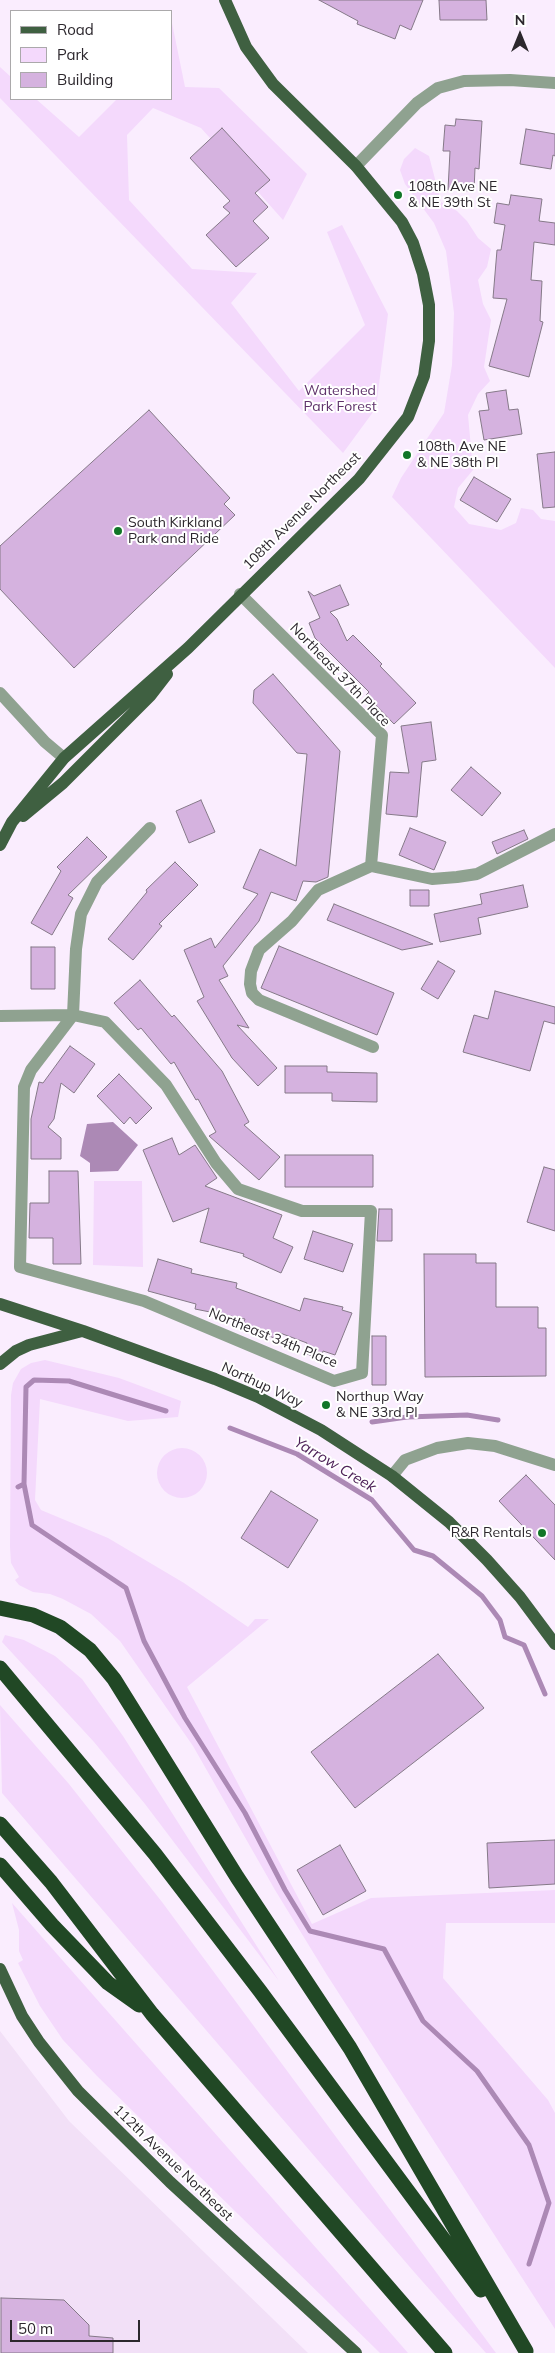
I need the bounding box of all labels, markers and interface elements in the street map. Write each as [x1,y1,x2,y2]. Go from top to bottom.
legend [10,10,172,100]
north arrow [495,10,545,60]
text: N [515,11,525,29]
text: Road [57,20,94,39]
text: Park [57,45,89,64]
text: Building [57,70,113,89]
place label: 108th Ave NE & NE 39th St [408,179,497,212]
marker: 108th Ave NE & NE 39th St [392,189,404,201]
park label: Watershed Park Forest [303,383,377,416]
place label: 108th Ave NE & NE 38th Pl [417,439,506,472]
street label: 108th Avenue Northeast [240,449,364,573]
marker: 108th Ave NE & NE 38th Pl [401,449,413,461]
place label: South Kirkland Park and Ride [128,515,222,548]
marker: South Kirkland Park and Ride [112,525,124,537]
street label: Northeast 37th Place [286,620,394,730]
street label: Northeast 34th Place [206,1305,340,1371]
street label: Northup Way [219,1359,305,1411]
place label: Northup Way & NE 33rd Pl [336,1389,424,1421]
marker: Northup Way & NE 33rd Pl [320,1399,332,1411]
water label: Yarrow Creek [291,1433,379,1497]
place label: R&R Rentals [451,1525,532,1541]
marker: R&R Rentals [536,1527,548,1539]
street label: 112th Avenue Northeast [110,2102,236,2224]
scale bar [12,2310,142,2342]
text: 50 m [18,2319,53,2338]

